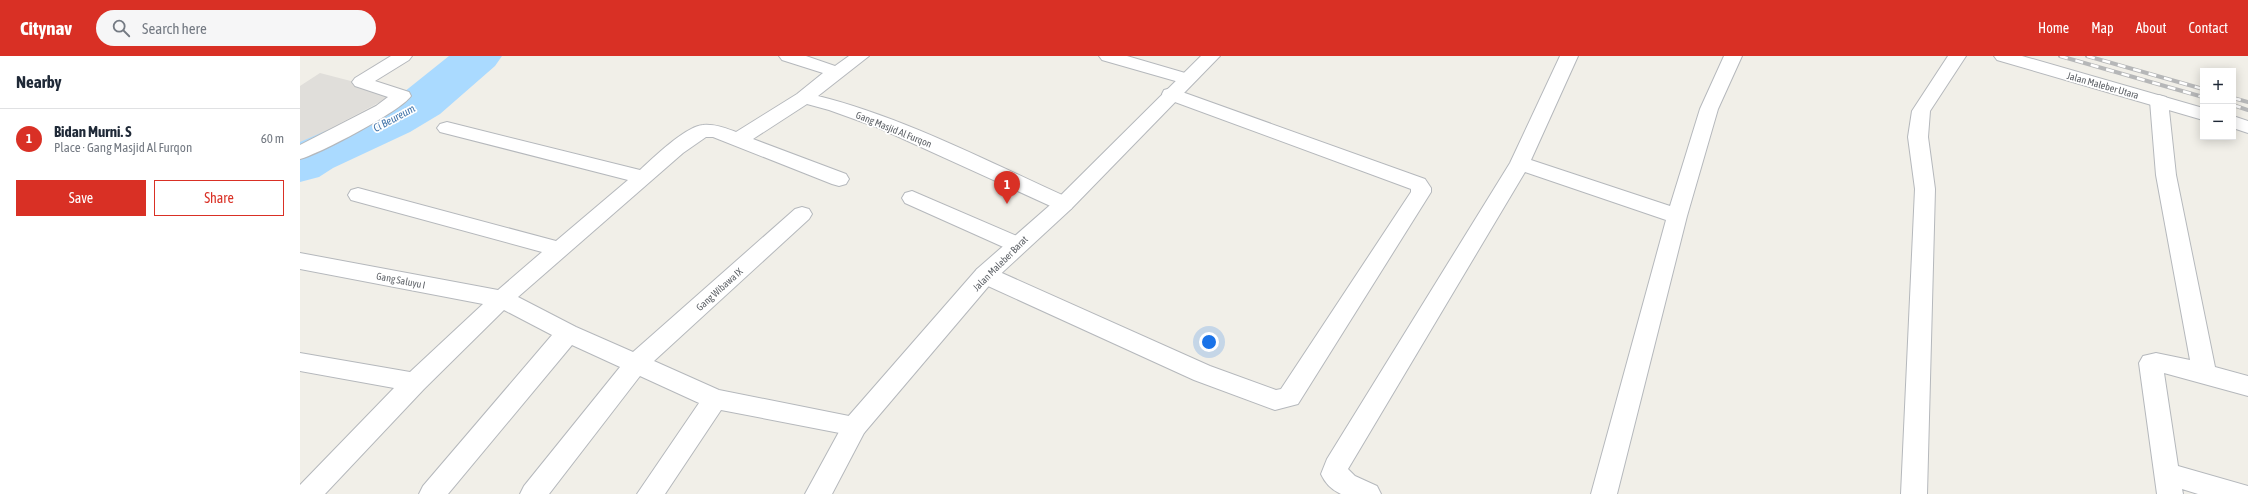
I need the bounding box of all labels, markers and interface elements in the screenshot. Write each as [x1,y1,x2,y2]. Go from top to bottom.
search box [96,10,376,46]
text: Citynav [20,17,72,39]
icon: search [110,17,132,39]
text: Search here [142,20,207,37]
text: Home [2038,20,2069,36]
text: Map [2091,20,2114,36]
text: About [2136,20,2167,36]
text: Contact [2189,20,2228,36]
map controls [2200,68,2236,140]
button: + [2200,68,2236,104]
street label: Jalan Maleber Utara [2066,70,2140,101]
text: Nearby [16,72,62,92]
water label: Ci Beureum [371,102,417,134]
button: − [2200,104,2236,140]
street label: Gang Masjid Al Furqon [854,109,934,150]
text: Bidan Murni. S [54,123,131,140]
text: 1 [26,131,32,146]
text: 60 m [261,131,284,146]
text: Place · Gang Masjid Al Furqon [54,140,192,155]
pin: 1 [994,171,1020,204]
button: Save [16,180,146,216]
button: Share [154,180,284,216]
street label: Jalan Maleber Barat [971,234,1030,293]
street label: Gang Wibawa IX [694,265,745,313]
street label: Gang Saluyu I [375,270,426,291]
your location [1199,332,1219,352]

